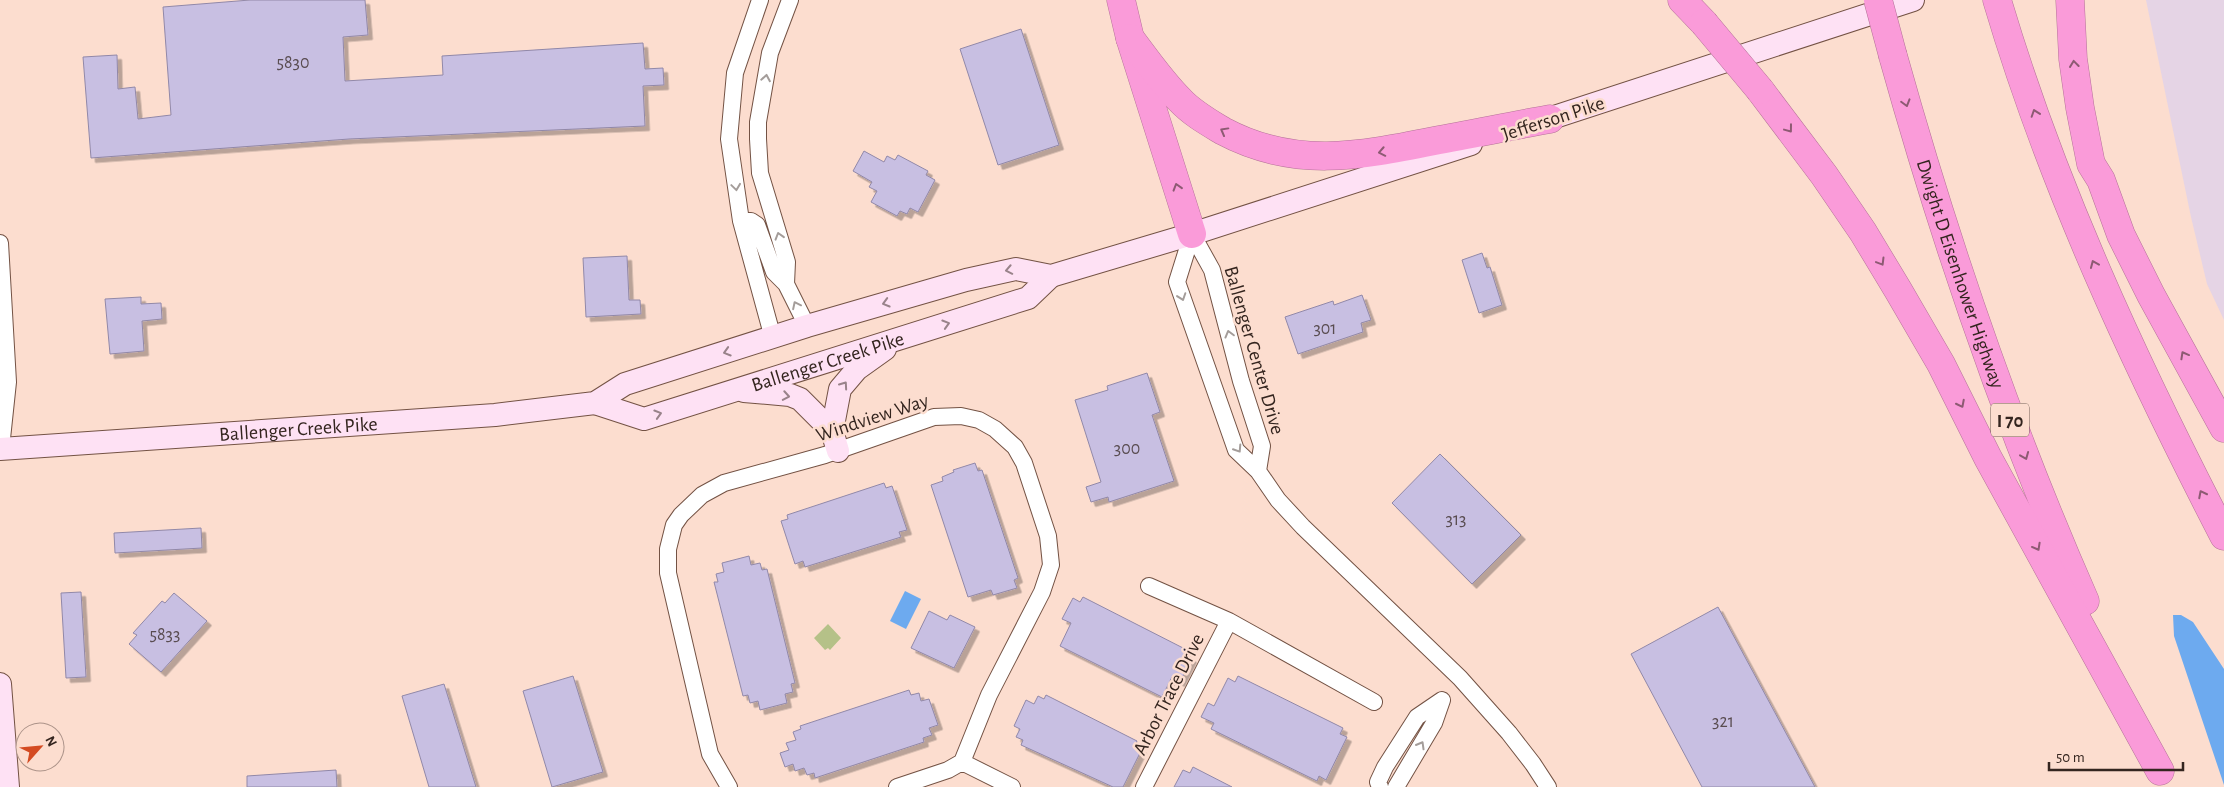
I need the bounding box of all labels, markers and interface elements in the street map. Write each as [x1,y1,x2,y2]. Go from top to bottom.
house number: 5830 [277,54,309,72]
one-way arrow [2069,60,2080,68]
one-way arrow [760,73,770,82]
street label: Jefferson Pike [1500,93,1607,145]
one-way arrow [1900,99,1911,108]
one-way arrow [2031,109,2041,118]
one-way arrow [1783,123,1792,133]
one-way arrow [1221,128,1230,138]
one-way arrow [1378,146,1386,156]
street label: Dwight D Eisenhower Highway [1913,157,2008,392]
one-way arrow [730,183,741,191]
one-way arrow [1173,184,1183,192]
one-way arrow [775,233,785,241]
one-way arrow [1875,257,1885,266]
one-way arrow [2090,260,2101,269]
street label: Ballenger Center Drive [1220,264,1288,437]
one-way arrow [1004,265,1013,275]
one-way arrow [1176,292,1186,301]
one-way arrow [882,298,891,308]
one-way arrow [792,301,802,310]
one-way arrow [942,320,950,330]
house number: 301 [1313,320,1337,338]
street label: Ballenger Creek Pike [749,329,907,396]
one-way arrow [1224,330,1235,339]
one-way arrow [723,347,731,357]
one-way arrow [2180,352,2190,361]
one-way arrow [838,381,847,391]
one-way arrow [782,390,790,400]
street label: Windview Way [814,390,931,446]
one-way arrow [1955,399,1965,408]
road number: I 70 [1991,404,2029,436]
one-way arrow [654,410,662,420]
street label: Ballenger Creek Pike [218,414,378,445]
house number: 300 [1114,440,1140,458]
one-way arrow [1231,444,1241,453]
one-way arrow [2018,451,2029,460]
one-way arrow [2198,490,2208,499]
house number: 313 [1445,511,1467,529]
one-way arrow [2031,542,2041,551]
house number: 5833 [150,626,180,644]
street label: Arbor Trace Drive [1130,631,1208,758]
house number: 321 [1712,713,1734,731]
north arrow [15,722,65,772]
text: N [42,734,59,749]
scale bar [2049,740,2183,772]
one-way arrow [1414,742,1424,751]
text: 50 m [2056,750,2085,765]

